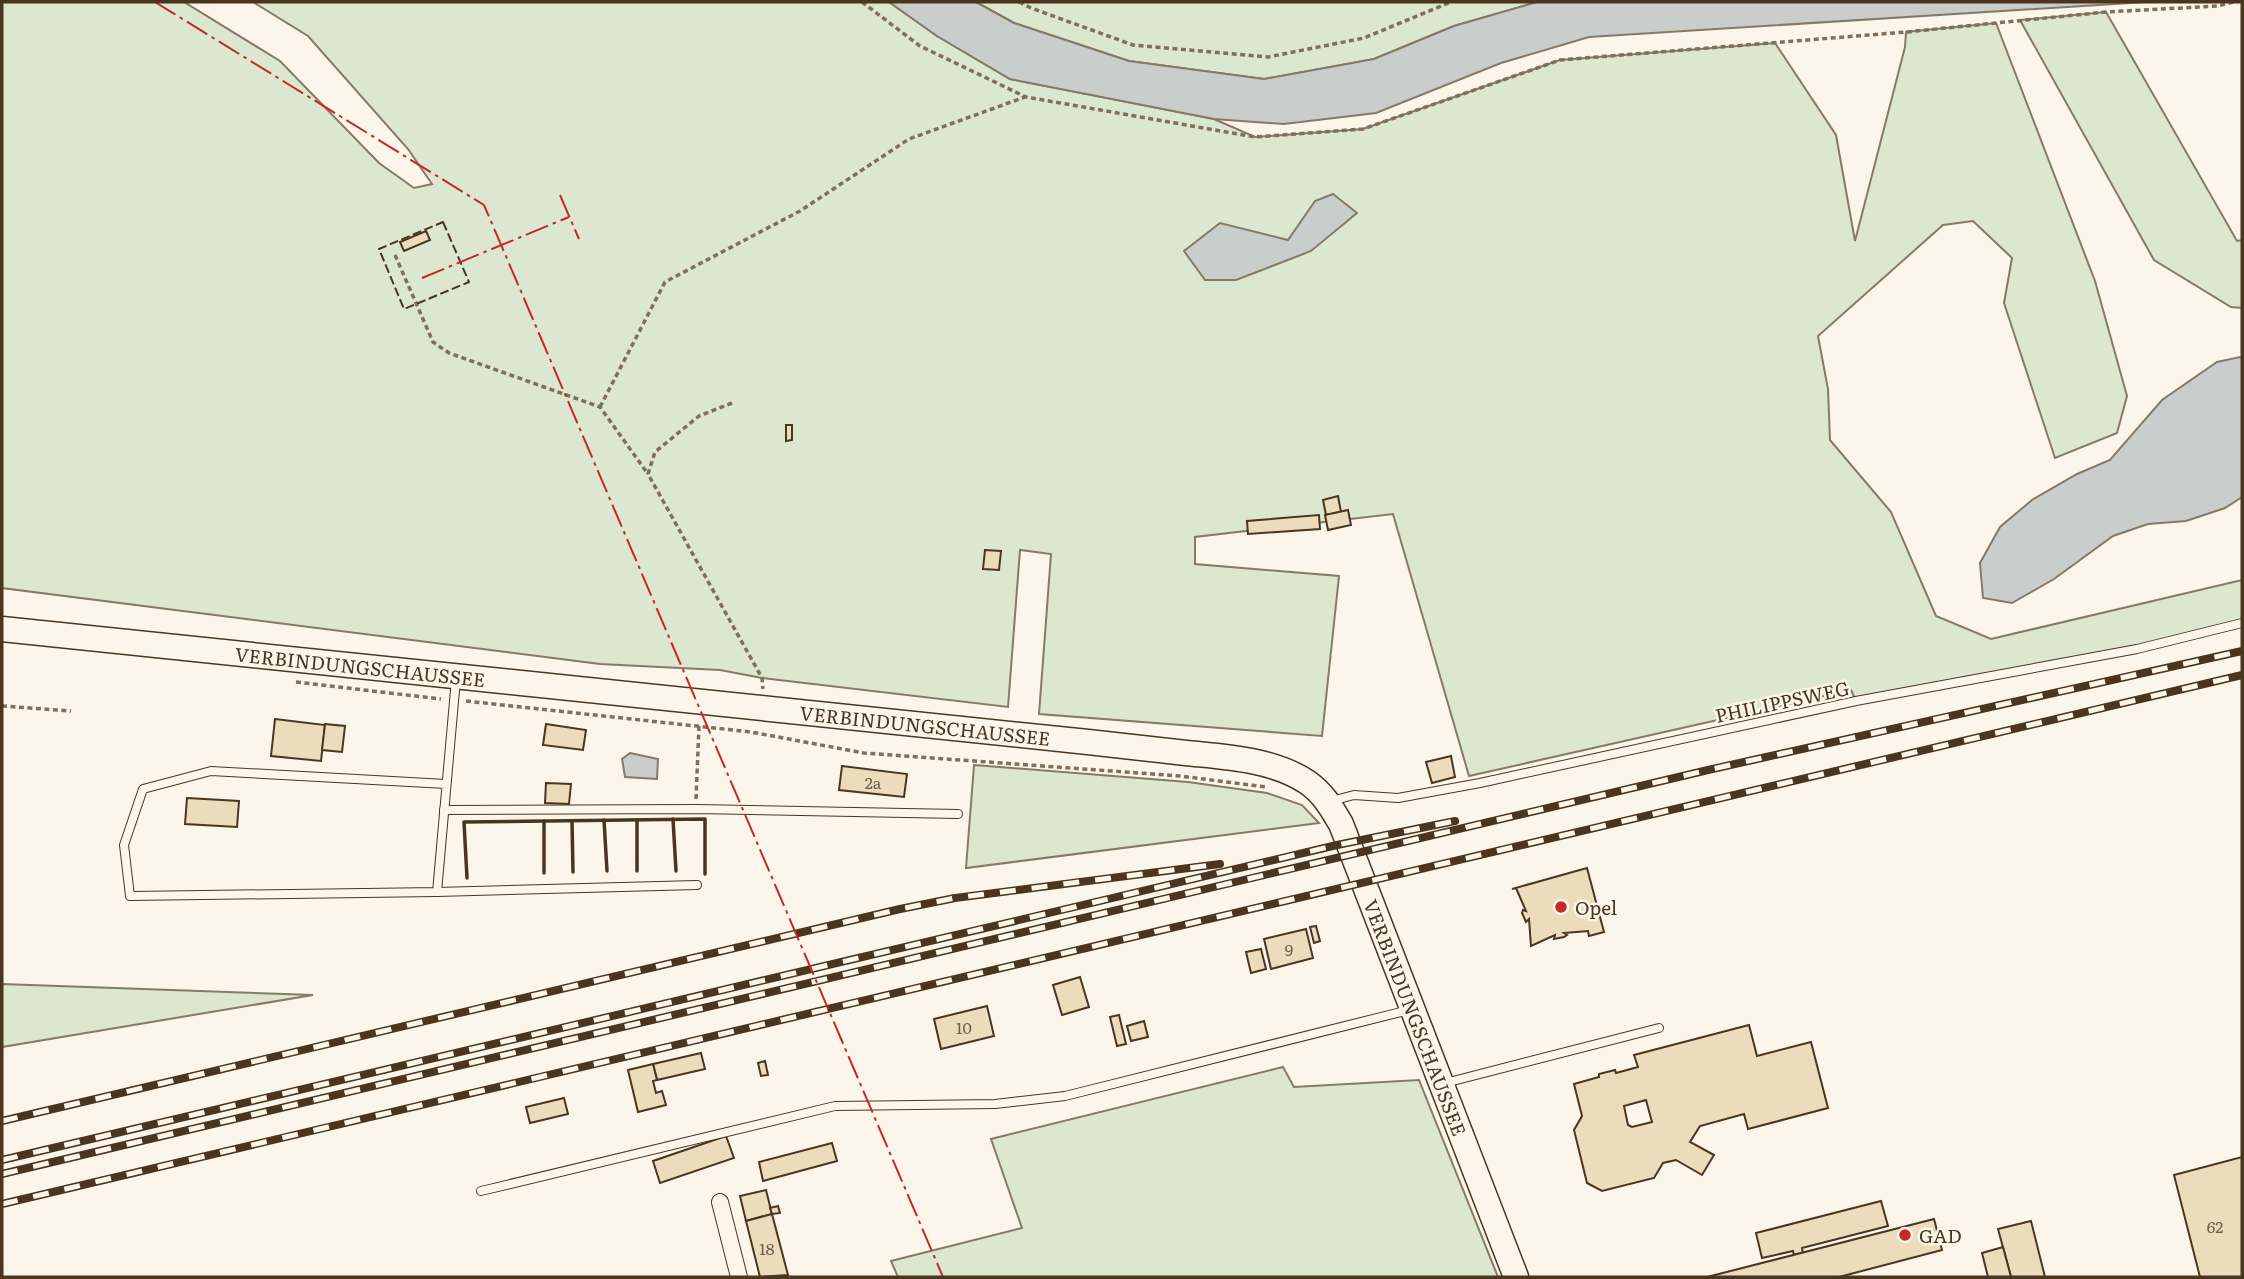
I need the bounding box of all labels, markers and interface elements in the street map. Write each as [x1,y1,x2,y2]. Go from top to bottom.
street label: VERBINDUNGSCHAUSSEE [234,639,487,693]
street label: PHILIPPSWEG [1712,673,1852,729]
street label: VERBINDUNGSCHAUSSEE [798,698,1052,752]
house number: 2a [865,770,882,794]
place label: Opel [1575,893,1617,921]
street label: VERBINDUNGSCHAUSSEE [1357,895,1474,1140]
marker: Opel [1553,899,1569,915]
house number: 9 [1285,937,1293,961]
house number: 10 [956,1015,972,1039]
house number: 62 [2207,1214,2223,1238]
place label: GAD [1919,1221,1962,1249]
marker: GAD [1897,1227,1913,1243]
house number: 18 [759,1236,775,1260]

